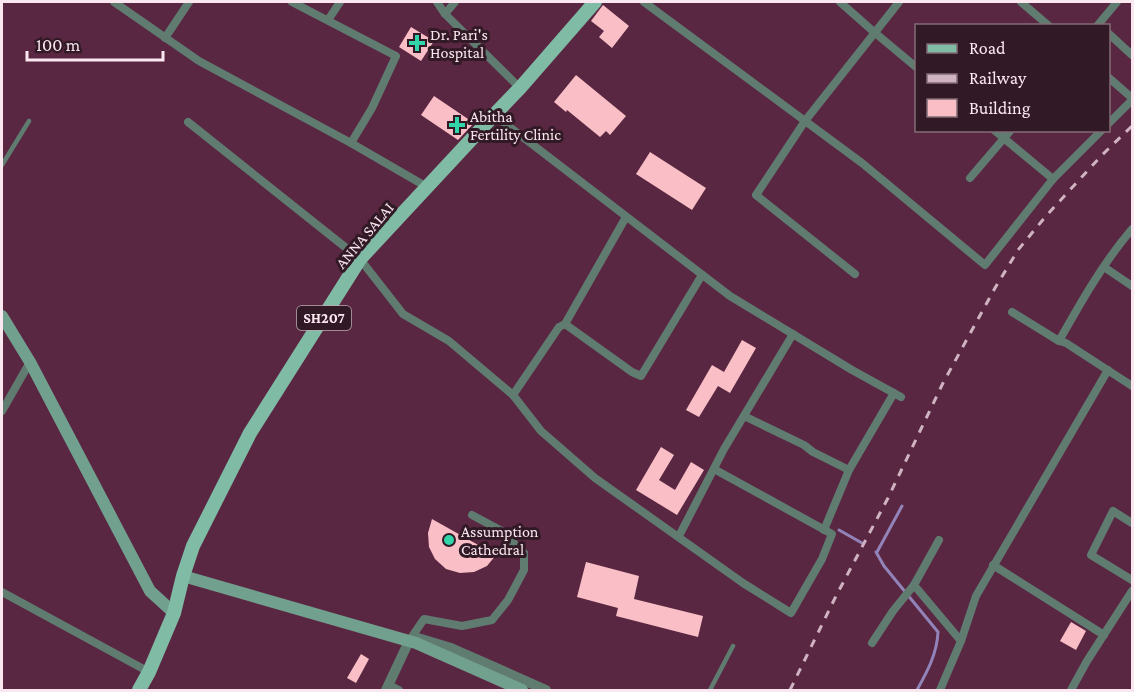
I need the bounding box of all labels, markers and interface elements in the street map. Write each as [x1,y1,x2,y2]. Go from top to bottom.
scale bar [27,24,164,62]
legend [915,24,1110,132]
place label: Dr. Pari's Hospital [430,26,488,62]
marker: Dr. Pari's Hospital [408,34,426,52]
text: 100 m [36,35,81,55]
text: Road [969,38,1006,58]
text: Railway [969,68,1027,88]
text: Building [969,98,1031,118]
place label: Abitha Fertility Clinic [470,108,561,144]
marker: Abitha Fertility Clinic [448,116,466,134]
street label: ANNA SALAI [332,199,397,272]
road number: SH207 [297,306,351,330]
place label: Assumption Cathedral [461,523,539,558]
marker: Assumption Cathedral [442,533,456,547]

